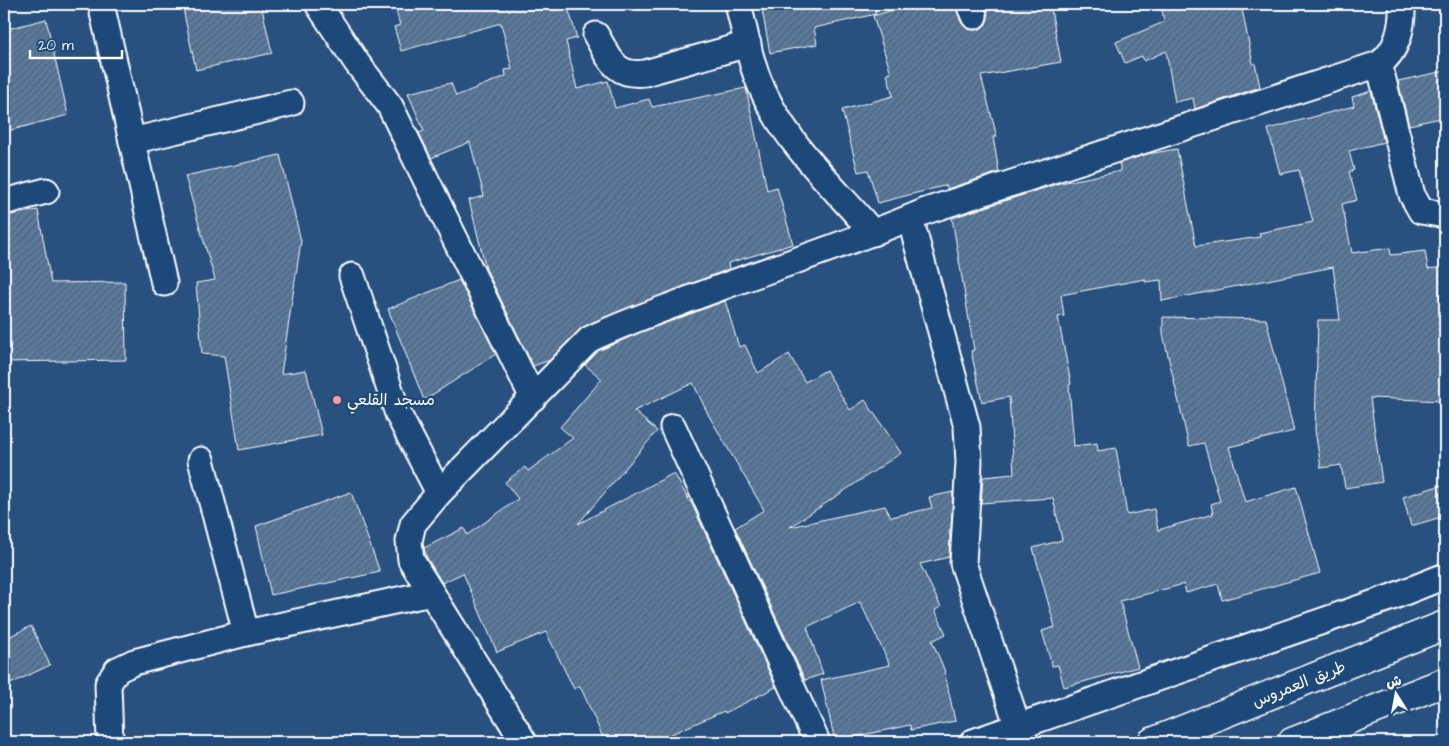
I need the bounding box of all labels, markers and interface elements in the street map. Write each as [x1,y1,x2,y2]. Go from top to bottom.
scale bar [30,28,122,60]
text: 20 m [38,35,74,56]
place label: مسجد القلعي [347,389,435,414]
marker: مسجد القلعي [331,394,343,406]
street label: طريق العمروس [1249,655,1349,713]
north arrow [1372,668,1422,718]
text: ش [1384,671,1403,694]

